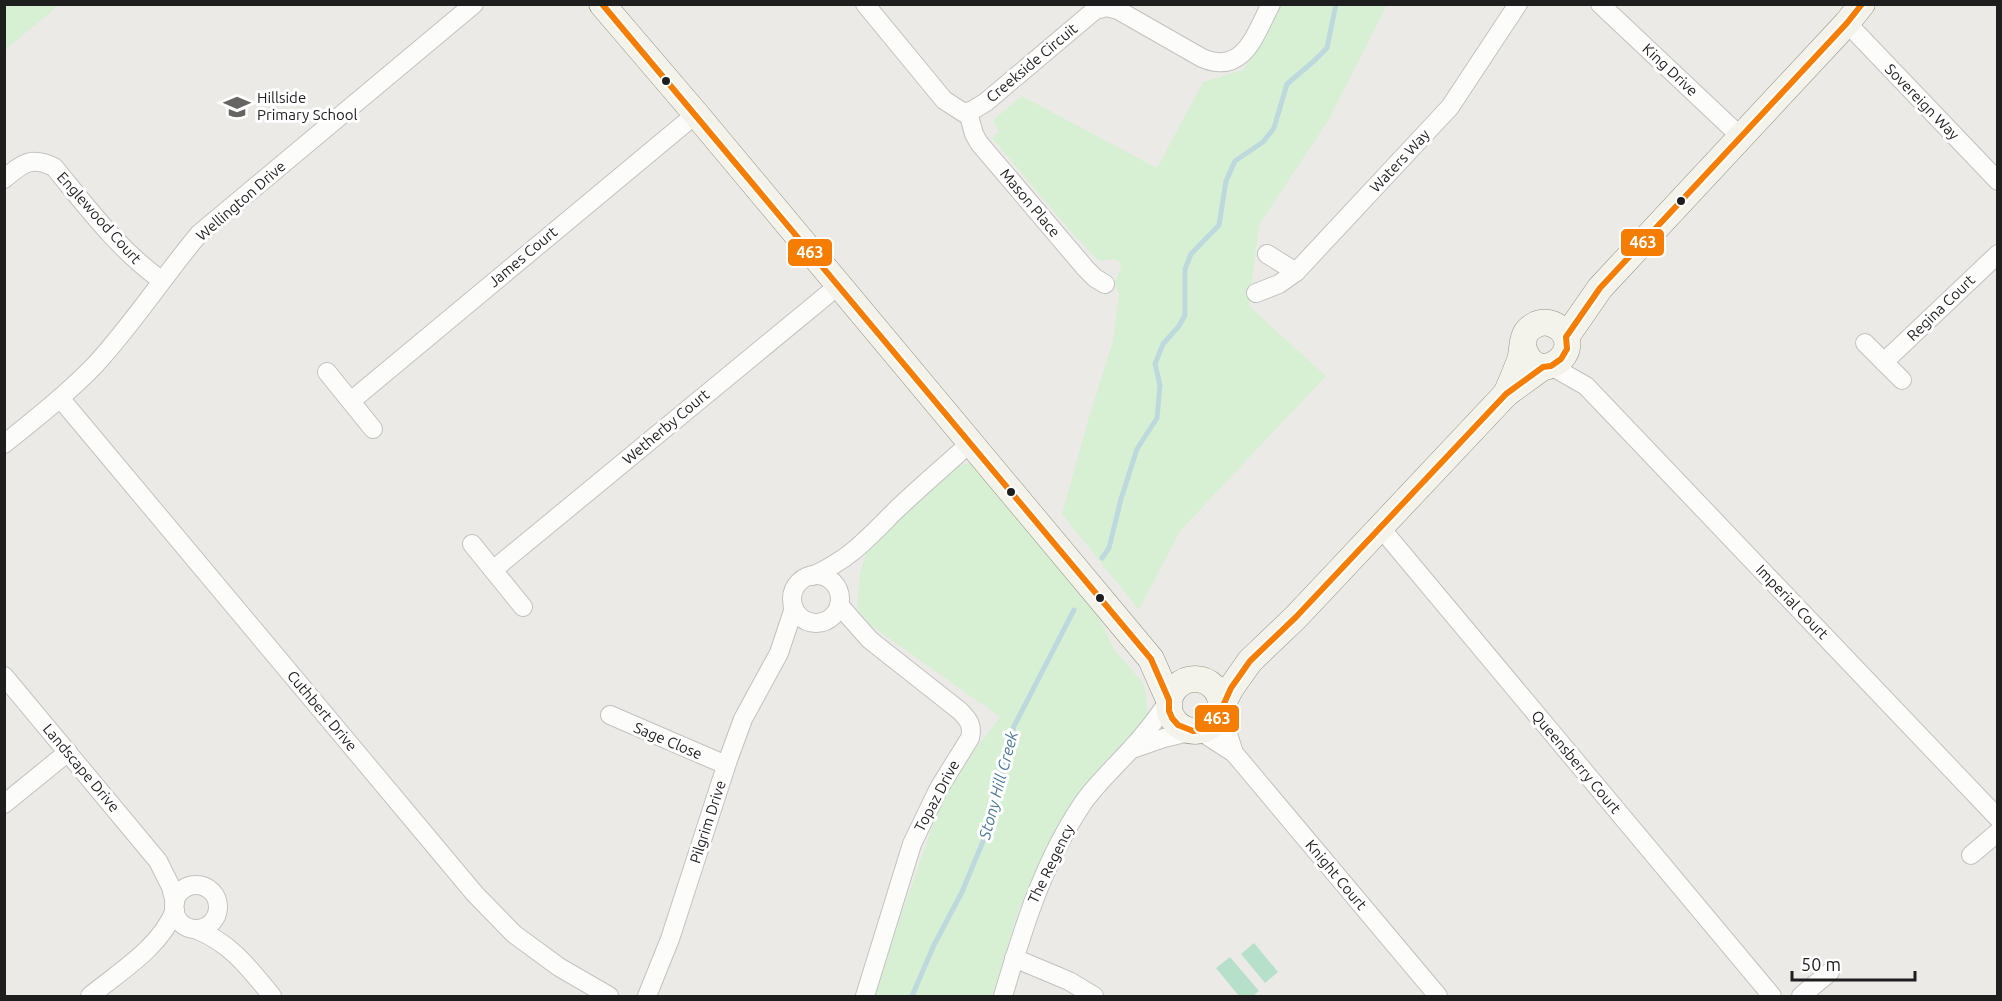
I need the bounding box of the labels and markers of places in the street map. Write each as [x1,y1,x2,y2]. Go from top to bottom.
unlabelled marker [660,75,672,87]
place label: Hillside Primary School [257,89,358,123]
school or university icon: Hillside Primary School [222,92,252,122]
unlabelled marker [1675,195,1687,207]
unlabelled marker [1005,486,1017,498]
unlabelled marker [1094,592,1106,604]

